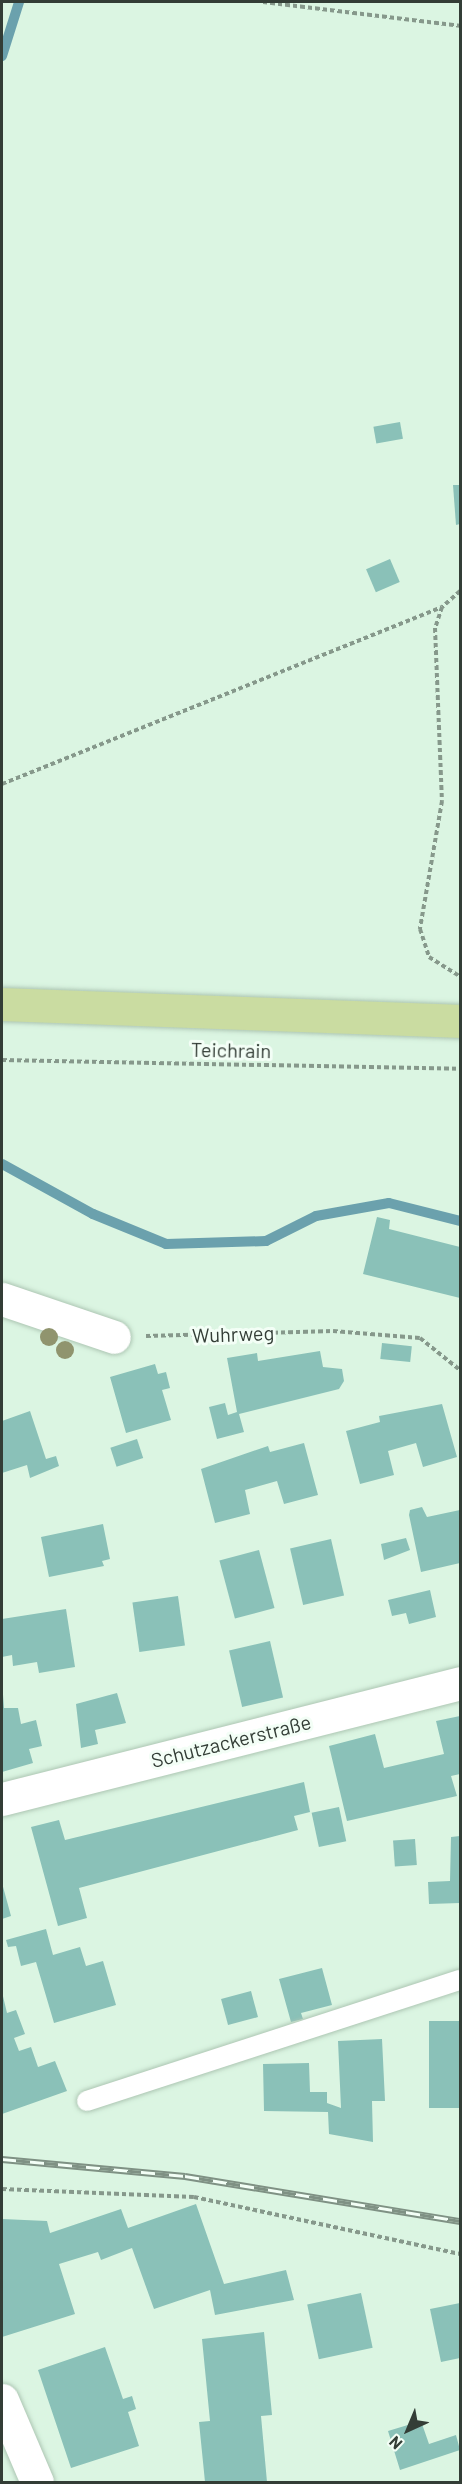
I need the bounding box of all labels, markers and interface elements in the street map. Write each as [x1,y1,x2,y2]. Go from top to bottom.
street label: Teichrain [191,1037,271,1063]
street label: Wuhrweg [192,1321,274,1347]
street label: Schutzackerstraße [149,1710,313,1772]
north arrow [378,2400,438,2460]
text: N [385,2433,406,2454]

